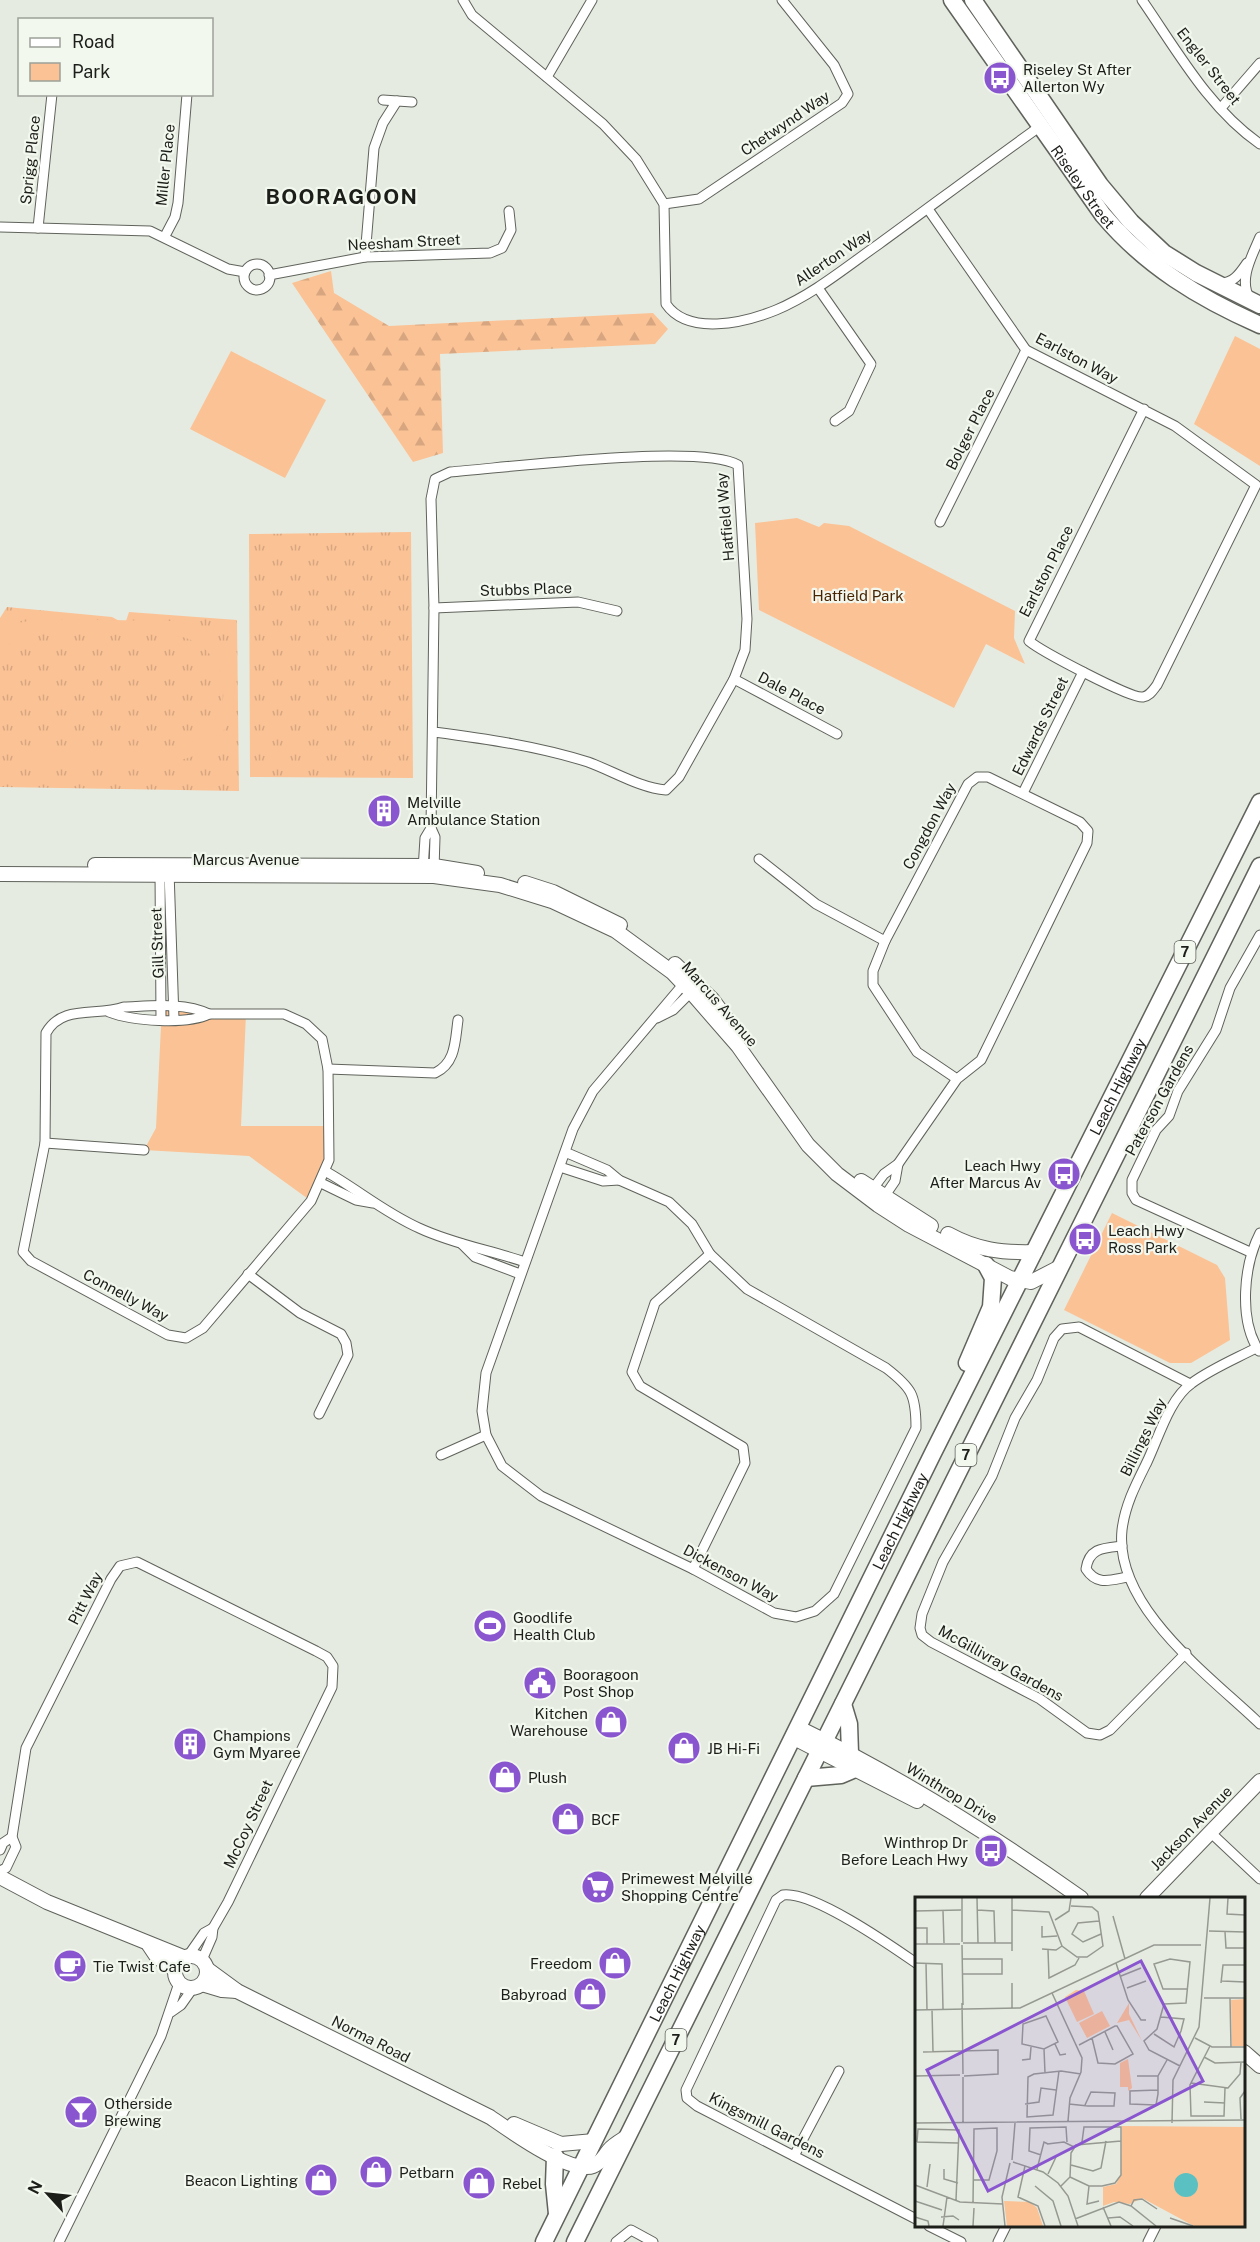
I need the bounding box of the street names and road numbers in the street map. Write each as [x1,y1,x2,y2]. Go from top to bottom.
street label: Engler Street [1174,24,1244,108]
street label: Chetwynd Way [737,87,833,159]
street label: Sprigg Place [17,115,43,205]
street label: Miller Place [152,123,178,207]
street label: Riseley Street [1048,142,1119,232]
street label: Allerton Way [791,225,875,289]
street label: Neesham Street [347,231,461,253]
street label: Earlston Way [1033,329,1121,387]
street label: Bolger Place [942,385,998,473]
street label: Hatfield Way [713,472,737,562]
street label: Earlston Place [1016,522,1076,620]
street label: Stubbs Place [480,579,572,599]
street label: Dale Place [755,668,829,718]
street label: Edwards Street [1009,674,1071,778]
street label: Congdon Way [899,780,959,872]
street label: Marcus Avenue [193,851,299,868]
street label: Gill Street [147,907,167,979]
road number: 7 [1174,941,1196,963]
street label: Marcus Avenue [679,958,761,1050]
street label: Leach Highway [1086,1035,1149,1138]
street label: Paterson Gardens [1121,1042,1197,1158]
street label: Connelly Way [80,1265,172,1325]
street label: Billings Way [1117,1395,1169,1479]
road number: 7 [956,1444,976,1466]
street label: Leach Highway [868,1470,931,1572]
street label: Dickenson Way [681,1541,781,1605]
street label: Pitt Way [64,1569,106,1627]
street label: McGillivray Gardens [936,1622,1066,1704]
street label: Winthrop Drive [903,1759,1001,1827]
street label: McCoy Street [220,1777,276,1871]
street label: Jackson Avenue [1147,1782,1235,1874]
street label: Leach Highway [646,1922,708,2024]
street label: Norma Road [329,2012,413,2066]
road number: 7 [666,2029,686,2051]
street label: Kingsmill Gardens [706,2089,828,2161]

